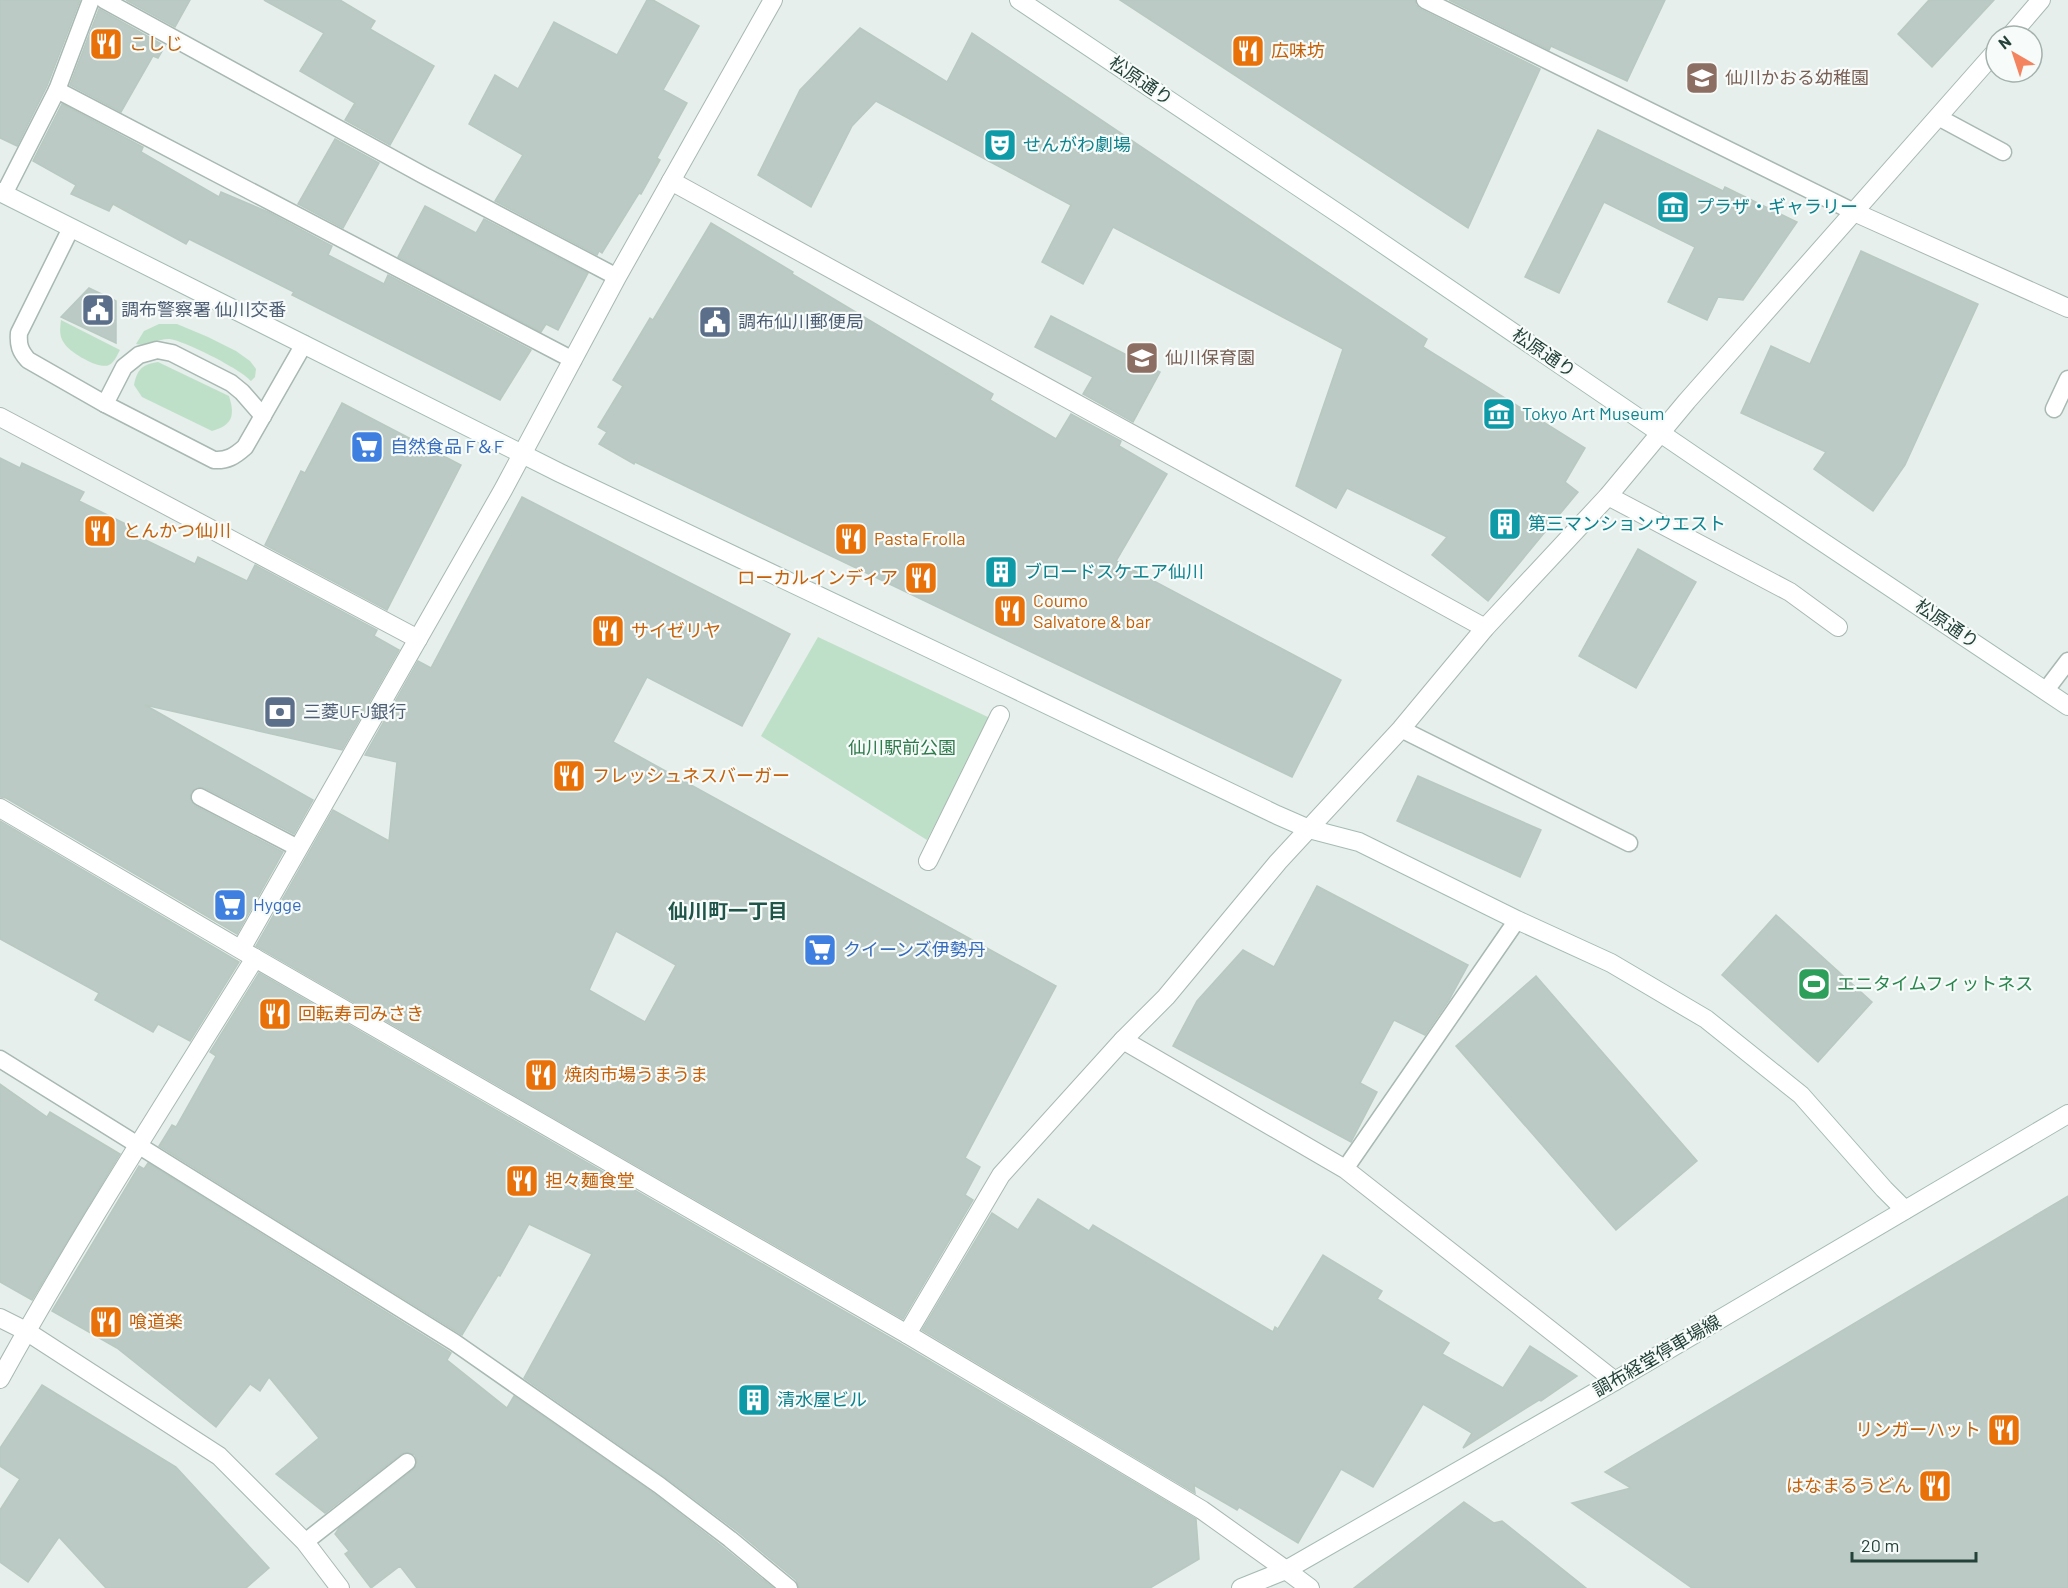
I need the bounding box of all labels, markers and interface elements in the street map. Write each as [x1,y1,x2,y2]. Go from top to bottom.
north arrow [1984,24,2044,84]
restaurant icon: こしじ [88,26,124,62]
text: N [1994,31,2014,53]
place label: こしじ [129,32,183,54]
restaurant icon: 広味坊 [1230,33,1266,69]
place label: 広味坊 [1271,39,1325,61]
street label: 松原通り [1106,51,1178,109]
school or university icon: 仙川かおる幼稚園 [1684,60,1720,96]
place label: 仙川かおる幼稚園 [1725,66,1869,88]
theatre icon: せんがわ劇場 [982,127,1018,163]
place label: せんがわ劇場 [1023,133,1131,155]
museum icon: プラザ・ギャラリー [1655,189,1691,225]
place label: プラザ・ギャラリー [1696,195,1858,217]
public building icon: 調布警察署 仙川交番 [80,292,116,328]
place label: 調布警察署 仙川交番 [121,298,287,320]
public building icon: 調布仙川郵便局 [697,304,733,340]
place label: 調布仙川郵便局 [738,310,864,332]
street label: 松原通り [1509,323,1581,381]
school or university icon: 仙川保育園 [1124,340,1160,376]
place label: 仙川保育園 [1165,346,1255,368]
museum icon: Tokyo Art Museum [1481,396,1517,432]
place label: Tokyo Art Museum [1522,402,1664,424]
supermarket icon: 自然食品 F＆F [349,429,385,465]
place label: 自然食品 F＆F [390,435,504,457]
building icon: 第三マンションウエスト [1487,506,1523,542]
place label: 第三マンションウエスト [1528,512,1726,534]
restaurant icon: とんかつ仙川 [82,513,118,549]
place label: とんかつ仙川 [123,519,231,541]
restaurant icon: Pasta Frolla [833,521,869,557]
place label: Pasta Frolla [874,527,966,549]
building icon: ブロードスケエア仙川 [983,554,1019,590]
restaurant icon: ローカルインディア [903,560,939,596]
place label: ブロードスケエア仙川 [1024,560,1204,582]
place label: ローカルインディア [737,566,898,588]
place label: Coumo Salvatore & bar [1033,589,1152,632]
restaurant icon: Coumo Salvatore & bar [992,593,1028,629]
street label: 松原通り [1912,594,1984,652]
restaurant icon: サイゼリヤ [590,613,626,649]
place label: サイゼリヤ [631,619,721,641]
bank icon: 三菱UFJ銀行 [262,694,298,730]
place label: 三菱UFJ銀行 [303,700,407,722]
park label: 仙川駅前公園 [848,736,956,758]
restaurant icon: フレッシュネスバーガー [551,758,587,794]
place label: フレッシュネスバーガー [592,764,790,786]
supermarket icon: Hygge [212,887,248,923]
place label: Hygge [253,893,302,915]
district label: 仙川町一丁目 [668,898,788,922]
supermarket icon: クイーンズ伊勢丹 [802,932,838,968]
place label: クイーンズ伊勢丹 [843,938,986,960]
sports icon: エニタイムフィットネス [1796,966,1832,1002]
place label: エニタイムフィットネス [1837,972,2033,994]
restaurant icon: 回転寿司みさき [257,996,293,1032]
place label: 回転寿司みさき [298,1002,424,1024]
restaurant icon: 焼肉市場うまうま [523,1057,559,1093]
place label: 焼肉市場うまうま [564,1063,708,1085]
restaurant icon: 担々麺食堂 [504,1163,540,1199]
place label: 担々麺食堂 [545,1169,635,1191]
restaurant icon: 喰道楽 [88,1304,124,1340]
place label: 喰道楽 [129,1310,183,1332]
street label: 調布経堂停車場線 [1589,1310,1724,1401]
building icon: 清水屋ビル [736,1382,772,1418]
place label: 清水屋ビル [777,1388,867,1410]
restaurant icon: リンガーハット [1986,1412,2022,1448]
place label: リンガーハット [1855,1418,1981,1440]
restaurant icon: はなまるうどん [1917,1468,1953,1504]
place label: はなまるうどん [1786,1474,1912,1496]
scale bar [1852,1525,1976,1563]
text: 20 m [1861,1534,1899,1556]

